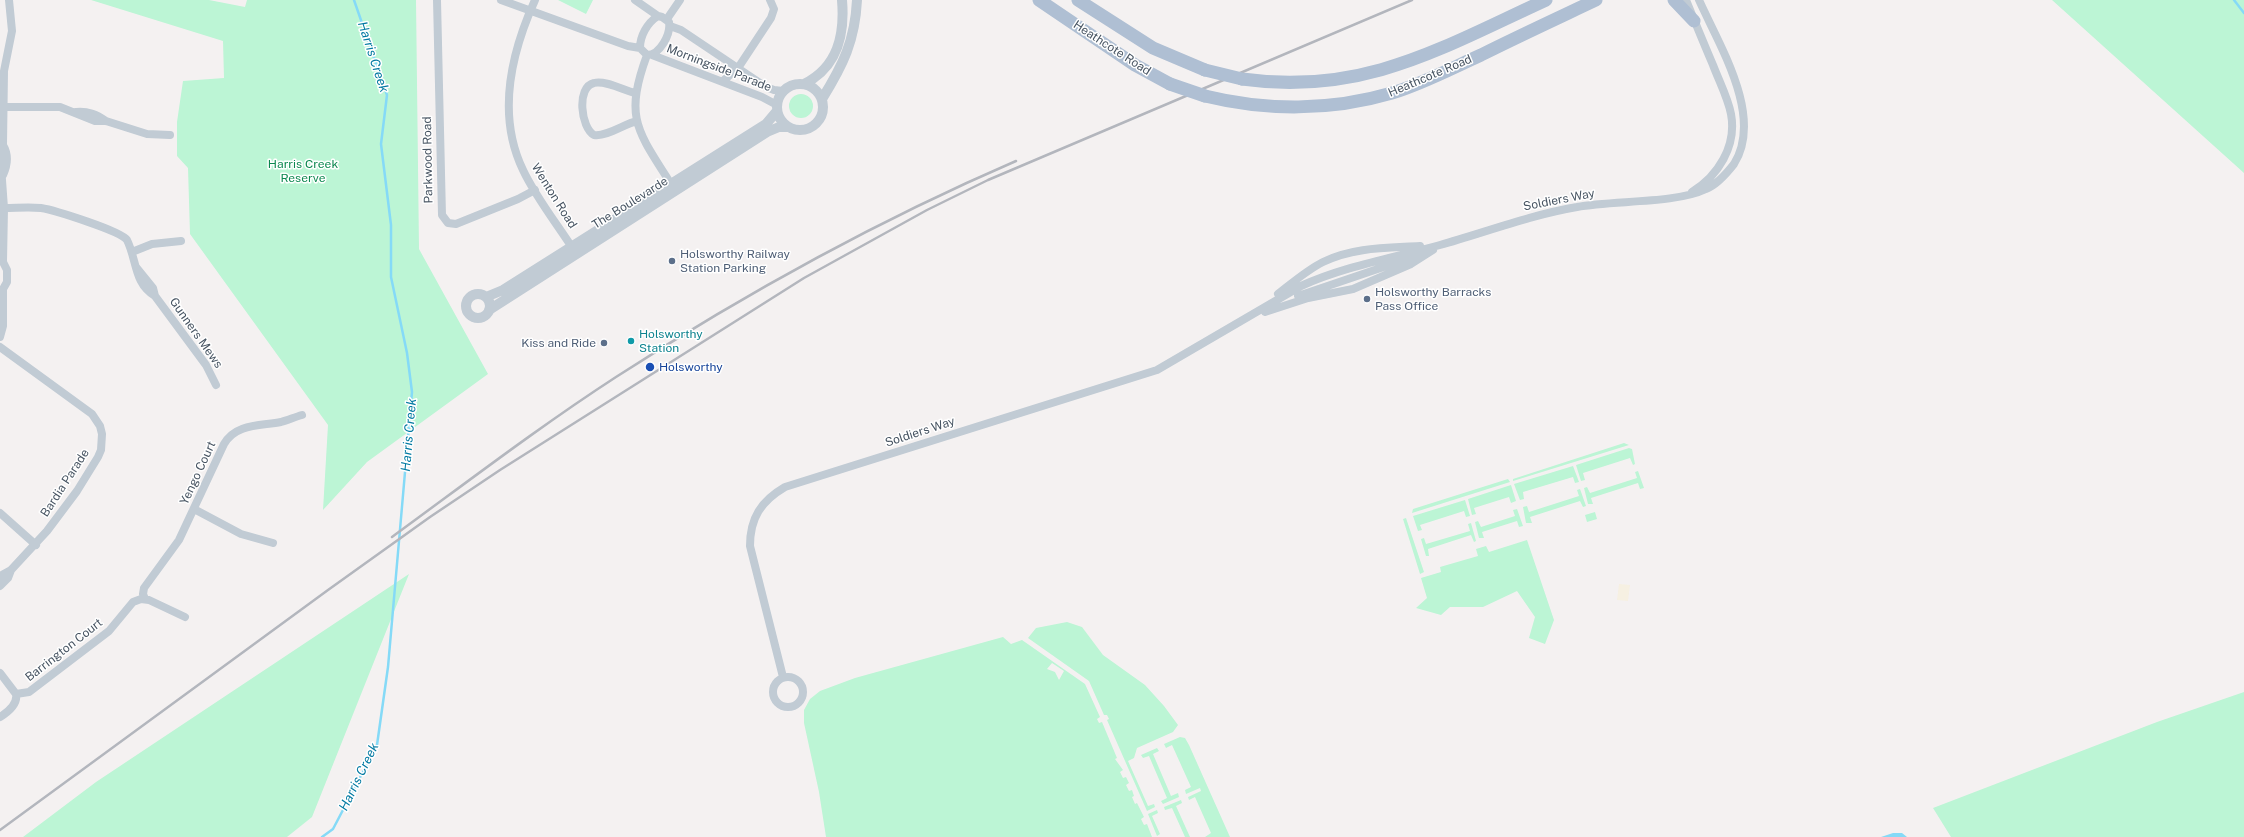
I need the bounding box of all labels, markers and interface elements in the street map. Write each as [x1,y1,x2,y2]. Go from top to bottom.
street label: Heathcote Road [1071,18,1153,78]
water label: Harris Creek [354,20,392,94]
street label: Morningside Parade [664,41,774,95]
street label: Heathcote Road [1386,52,1474,100]
street label: Parkwood Road [420,116,436,204]
park label: Harris Creek Reserve [268,157,338,185]
street label: Wenton Road [528,161,580,231]
street label: The Boulevarde [589,174,671,232]
street label: Soldiers Way [1522,186,1596,214]
place label: Holsworthy Railway Station Parking [680,247,790,275]
marker: Holsworthy Railway Station Parking [667,256,677,266]
place label: Holsworthy Barracks Pass Office [1375,285,1491,313]
marker: Holsworthy Barracks Pass Office [1362,294,1372,304]
street label: Gunners Mews [166,295,226,371]
place label: Holsworthy Station [639,327,703,355]
place label: Kiss and Ride [521,336,596,350]
marker: Holsworthy Station [626,336,636,346]
marker: Kiss and Ride [599,338,609,348]
place label: Holsworthy [659,360,723,374]
marker: Holsworthy [644,361,656,373]
water label: Harris Creek [398,398,420,472]
street label: Soldiers Way [883,414,957,450]
street label: Yengo Court [177,439,219,507]
street label: Bardia Parade [38,446,92,520]
street label: Barrington Court [23,615,105,685]
water label: Harris Creek [336,740,382,814]

